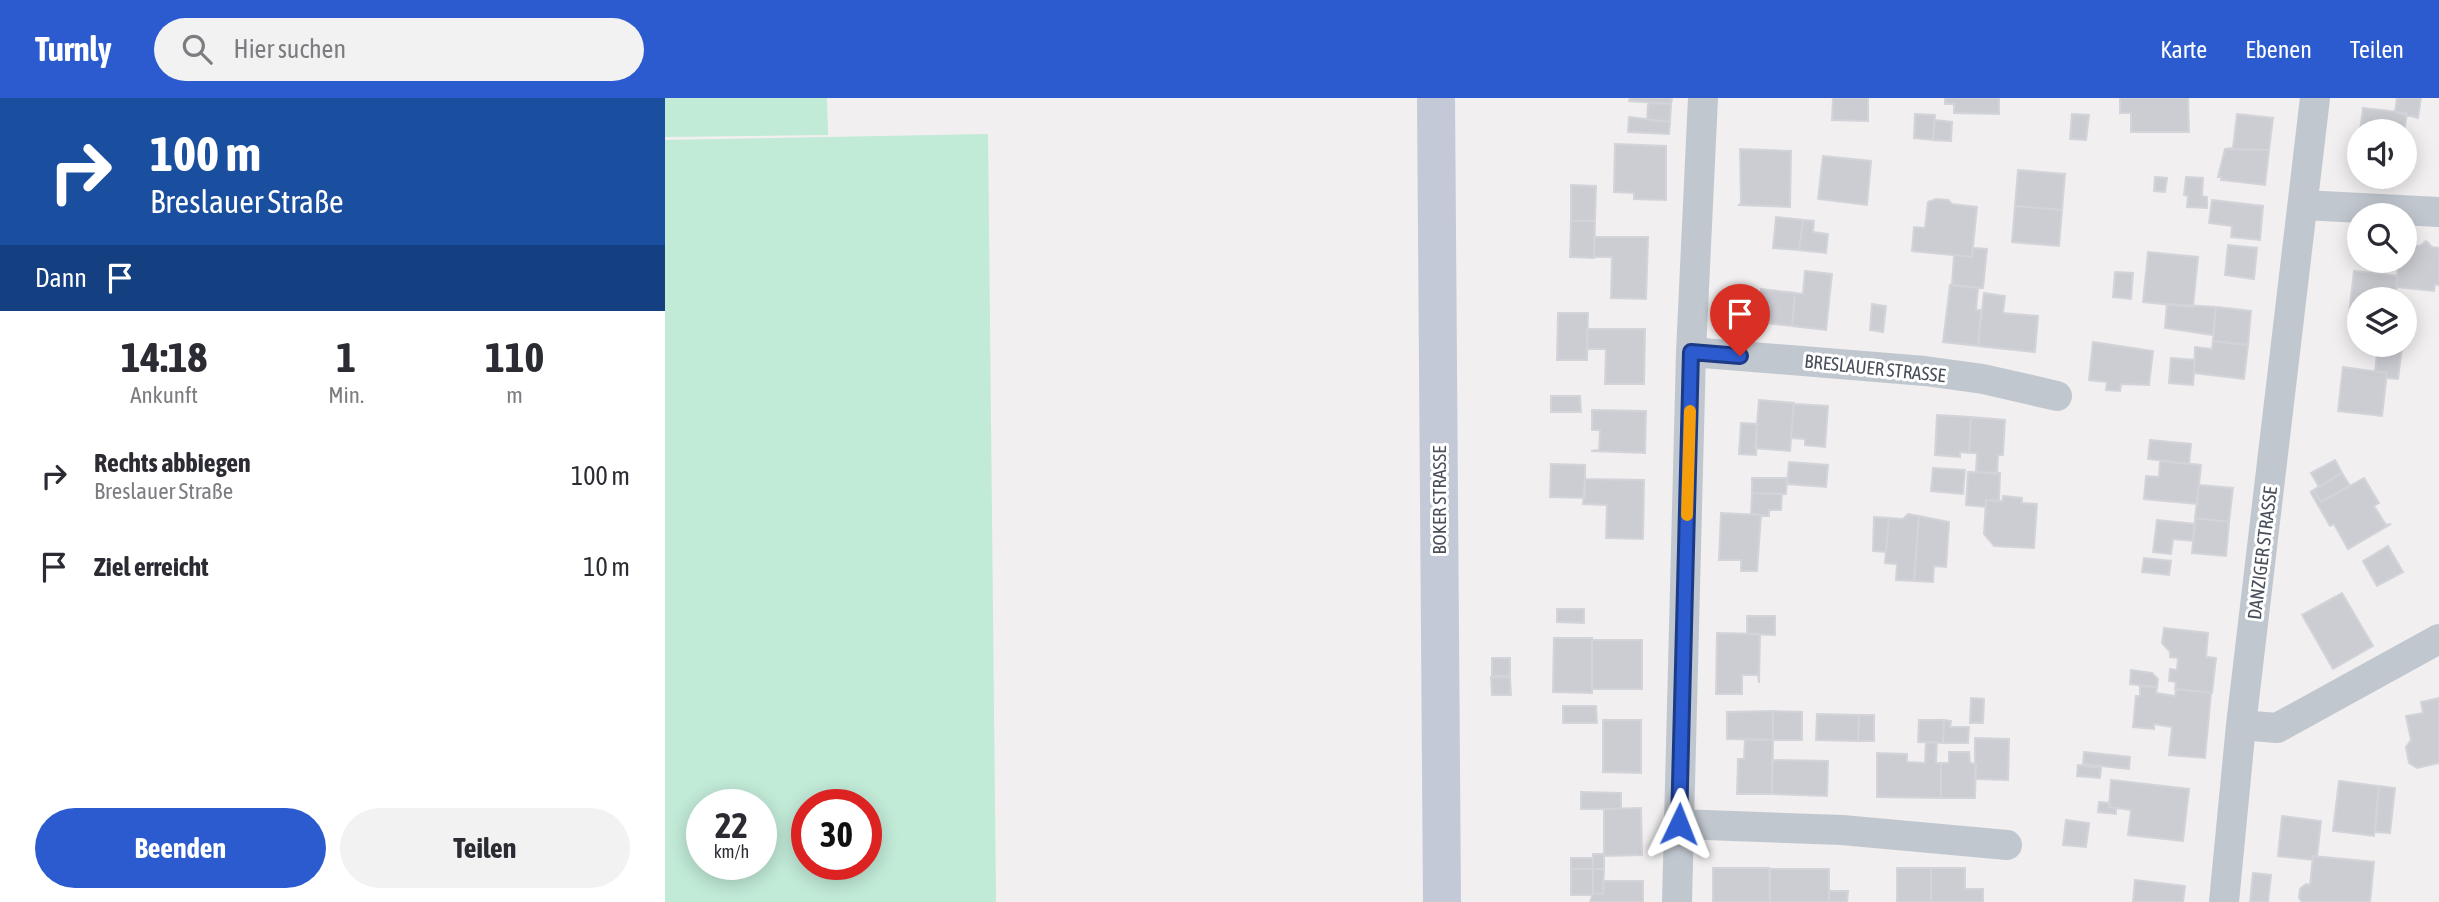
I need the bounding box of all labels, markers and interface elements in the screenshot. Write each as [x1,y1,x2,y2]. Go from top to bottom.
search box [154,18,644,81]
text: Turnly [35,30,112,68]
icon: search [178,30,216,68]
text: Hier suchen [234,34,346,64]
text: Karte [2160,36,2207,63]
text: Ebenen [2245,36,2312,63]
text: Teilen [2350,36,2404,63]
map controls [2347,119,2417,357]
button: sound [2347,119,2417,189]
text: 100 m [150,125,261,181]
icon: right [35,126,126,217]
text: Breslauer Straße [150,183,344,220]
button: search [2347,203,2417,273]
icon: arrive [101,259,139,297]
text: Dann [35,263,87,293]
pin [1710,284,1770,356]
button: layers [2347,287,2417,357]
icon: arrive [1721,295,1759,333]
text: 14:18 [121,333,207,381]
text: 1 [336,333,356,381]
text: 110 [485,333,544,381]
street label: BRESLAUER STRASSE [1803,350,1947,386]
text: Ankunft [130,382,198,408]
text: Min. [328,382,364,408]
text: m [506,382,523,408]
street label: BOKER STRASSE [1428,446,1450,554]
text: Rechts abbiegen [94,448,251,478]
icon: right [35,457,73,495]
text: 100 m [571,461,630,491]
text: Breslauer Straße [94,478,233,504]
street label: DANZIGER STRASSE [2243,485,2281,621]
icon: arrive [35,548,73,586]
text: Ziel erreicht [94,552,209,582]
text: 10 m [583,552,630,582]
position arrow [1642,787,1716,861]
speed limit sign: 30 [791,789,882,880]
text: 22 [715,805,748,845]
button: Beenden [35,808,326,888]
button: Teilen [340,808,630,888]
text: km/h [714,841,749,862]

